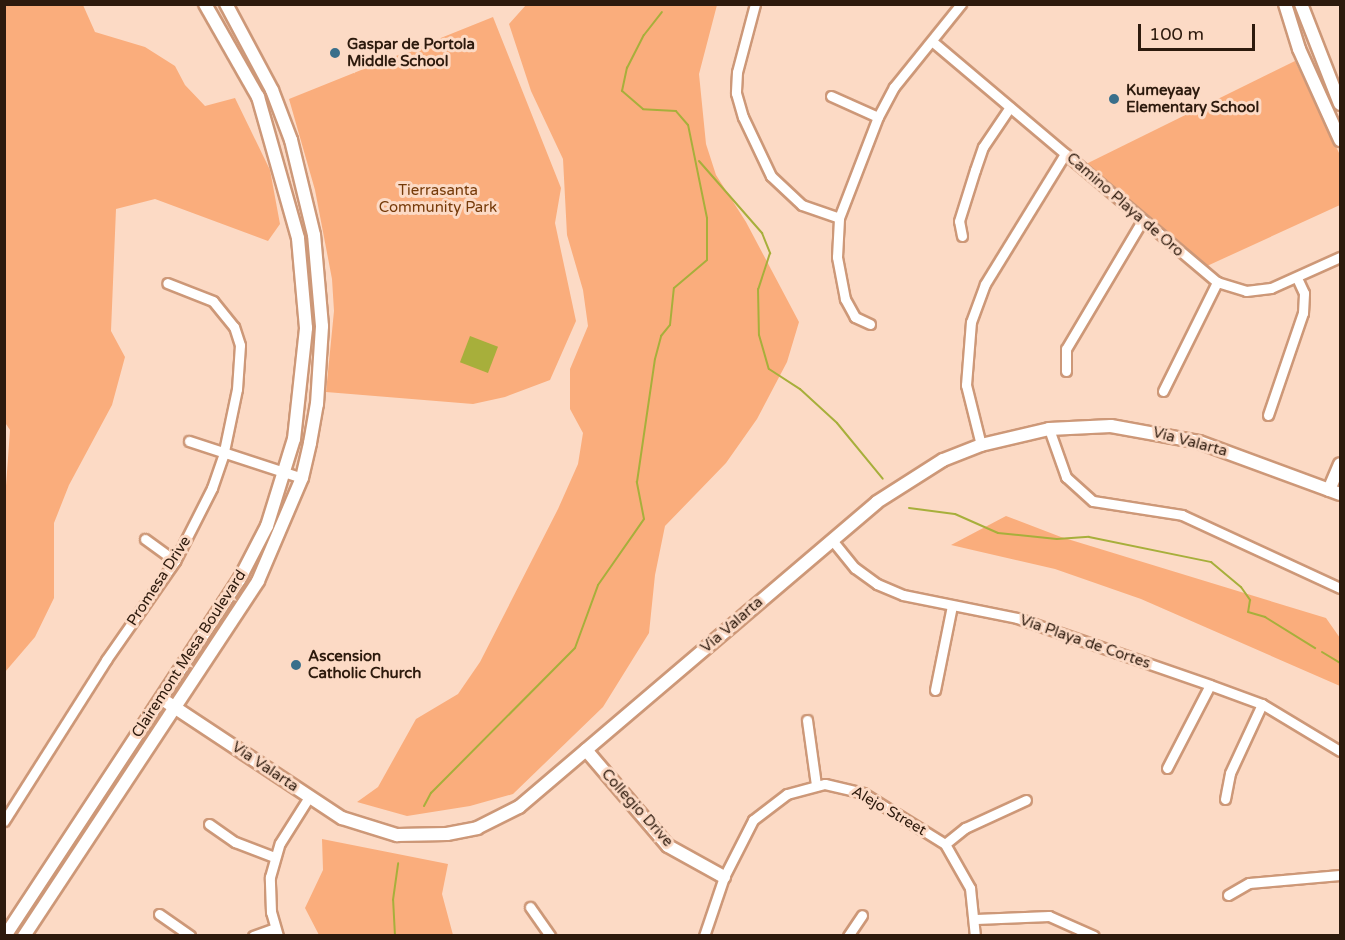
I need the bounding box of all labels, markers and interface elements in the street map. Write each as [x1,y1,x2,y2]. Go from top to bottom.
scale bar [1141,12,1258,50]
text: 100 m [1149,23,1204,45]
place label: Gaspar de Portola Middle School [347,35,475,70]
marker: Gaspar de Portola Middle School [328,46,342,60]
place label: Kumeyaay Elementary School [1126,81,1259,116]
marker: Kumeyaay Elementary School [1107,92,1121,106]
street label: Camino Playa de Oro [1063,149,1187,261]
park label: Tierrasanta Community Park [379,181,497,216]
street label: Via Valarta [1151,423,1229,461]
street label: Promesa Drive [123,533,195,629]
street label: Clairemont Mesa Boulevard [128,567,250,741]
street label: Via Valarta [697,593,767,657]
street label: Via Playa de Cortes [1017,611,1153,673]
place label: Ascension Catholic Church [308,647,421,682]
marker: Ascension Catholic Church [289,658,303,672]
street label: Via Valarta [228,738,302,796]
street label: Collegio Drive [597,765,677,851]
street label: Alejo Street [849,782,929,840]

